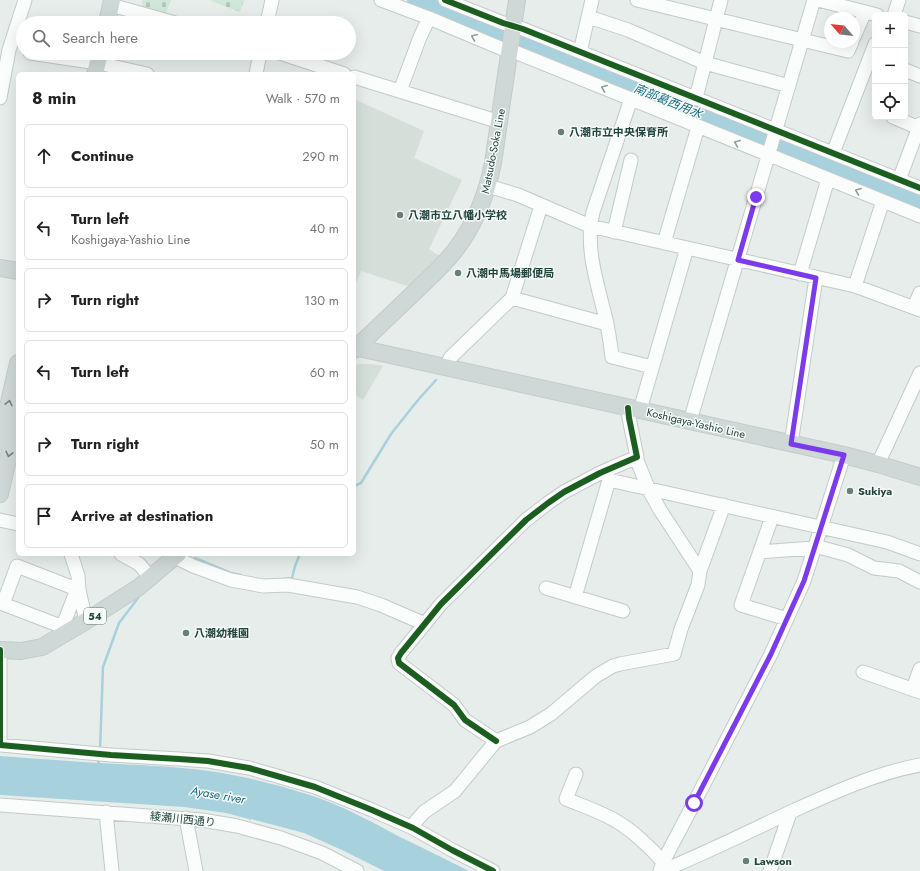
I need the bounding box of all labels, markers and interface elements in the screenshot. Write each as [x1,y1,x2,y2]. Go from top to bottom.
north arrow [824,12,860,48]
map controls [872,12,908,120]
button: + [872,12,908,48]
search box [16,16,356,60]
icon: search [30,27,52,49]
text: Search here [62,27,138,49]
one-way arrow [471,33,478,41]
button: − [872,48,908,84]
water label: 南部葛西用水 [631,79,707,124]
button: locate [872,84,908,120]
one-way arrow [600,85,608,93]
text: 8 min [32,86,76,110]
text: Walk · 570 m [266,89,340,108]
street label: Matsudo-Soka Line [477,107,509,195]
place label: 八潮市立中央保育所 [569,124,668,140]
marker: 八潮市立中央保育所 [556,127,566,137]
one-way arrow [734,139,741,147]
icon: ahead [33,145,55,167]
text: Continue [71,145,134,167]
text: 290 m [302,147,339,166]
route end [747,188,765,206]
one-way arrow [854,188,862,196]
place label: 八潮市立八幡小学校 [408,207,507,223]
text: Turn left [71,208,129,230]
marker: 八潮市立八幡小学校 [395,210,405,220]
icon: left [33,217,55,239]
text: 40 m [310,219,339,238]
text: Koshigaya-Yashio Line [71,230,190,249]
place label: 八潮中馬場郵便局 [466,265,554,281]
marker: 八潮中馬場郵便局 [453,268,463,278]
icon: right [33,289,55,311]
text: Turn right [71,289,139,311]
text: 130 m [304,291,339,310]
icon: left [33,361,55,383]
text: Turn left [71,361,129,383]
text: 60 m [310,363,339,382]
one-way arrow [4,400,12,406]
street label: Koshigaya-Yashio Line [645,404,747,442]
icon: right [33,433,55,455]
text: Turn right [71,433,139,455]
text: 50 m [310,435,339,454]
one-way arrow [6,451,14,457]
place label: Sukiya [858,483,892,499]
marker: Sukiya [845,486,855,496]
icon: arrive [33,505,55,527]
text: Arrive at destination [71,505,213,527]
road number: 54 [84,608,106,624]
place label: 八潮幼稚園 [194,625,249,641]
marker: 八潮幼稚園 [181,628,191,638]
water label: Ayase river [188,781,248,809]
route start [685,794,703,812]
street label: 綾瀬川西通り [149,808,217,830]
place label: Lawson [754,853,792,869]
marker: Lawson [741,856,751,866]

